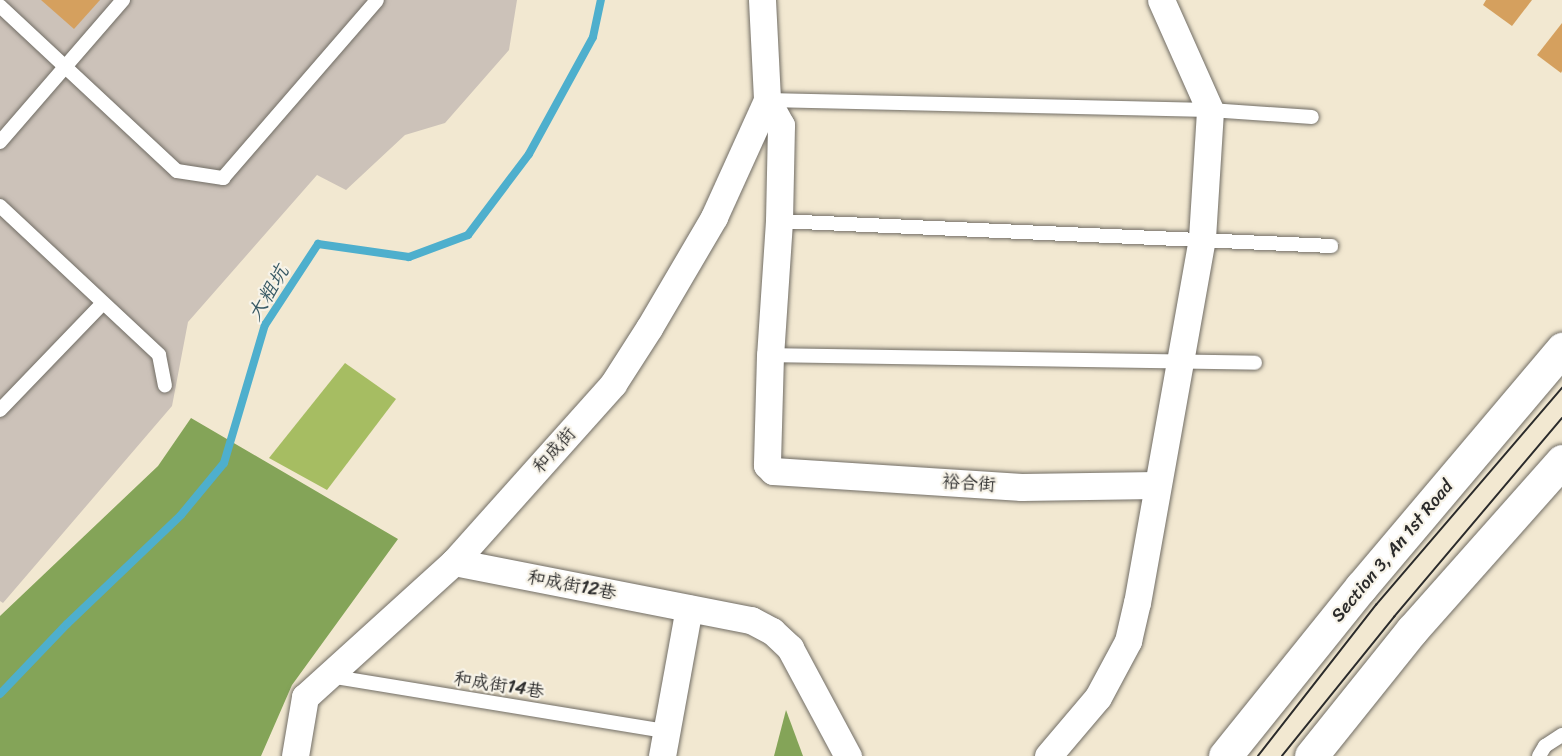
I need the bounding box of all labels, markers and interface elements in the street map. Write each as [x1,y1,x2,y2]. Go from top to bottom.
water label: 大粗坑 [242,261,294,325]
street label: 和成街 [528,423,580,477]
street label: 裕合街 [941,470,997,496]
street label: Section 3, An 1st Road [1326,476,1458,626]
street label: 和成街12巷 [526,566,618,604]
street label: 和成街14巷 [452,667,546,703]

